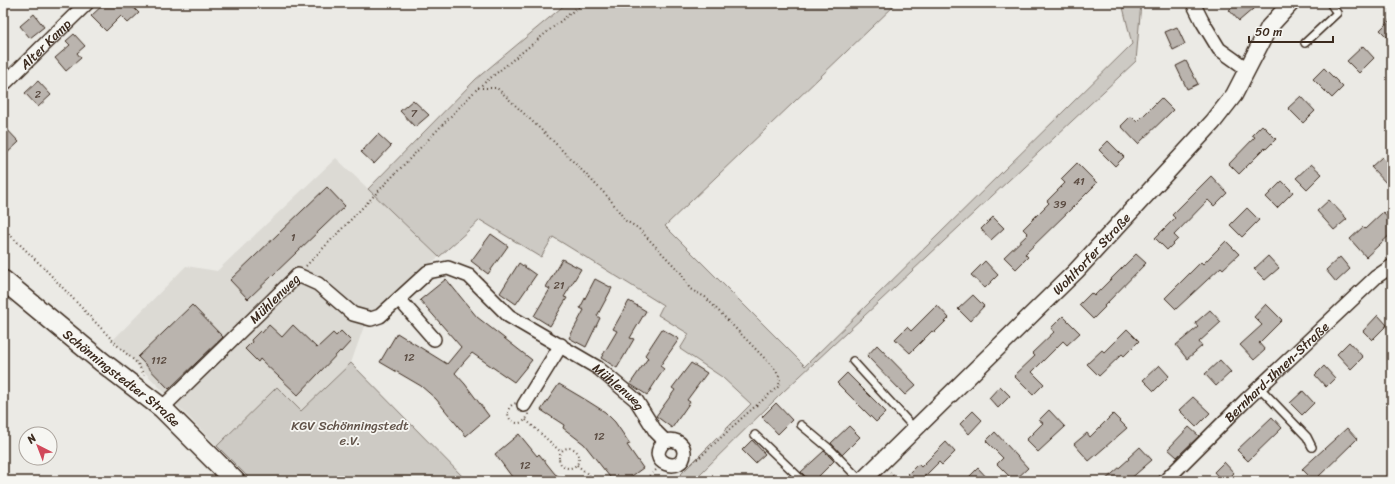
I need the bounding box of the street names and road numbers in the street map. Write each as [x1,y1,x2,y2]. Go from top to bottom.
street label: Alter Kamp [13,13,76,75]
street label: Wohltorfer Straße [1046,207,1136,300]
street label: Mühlenweg [243,267,306,329]
street label: Bernhard-Ihnen-Straße [1218,316,1334,428]
street label: Schönningstedter Straße [58,323,187,433]
street label: Mühlenweg [587,357,651,415]

